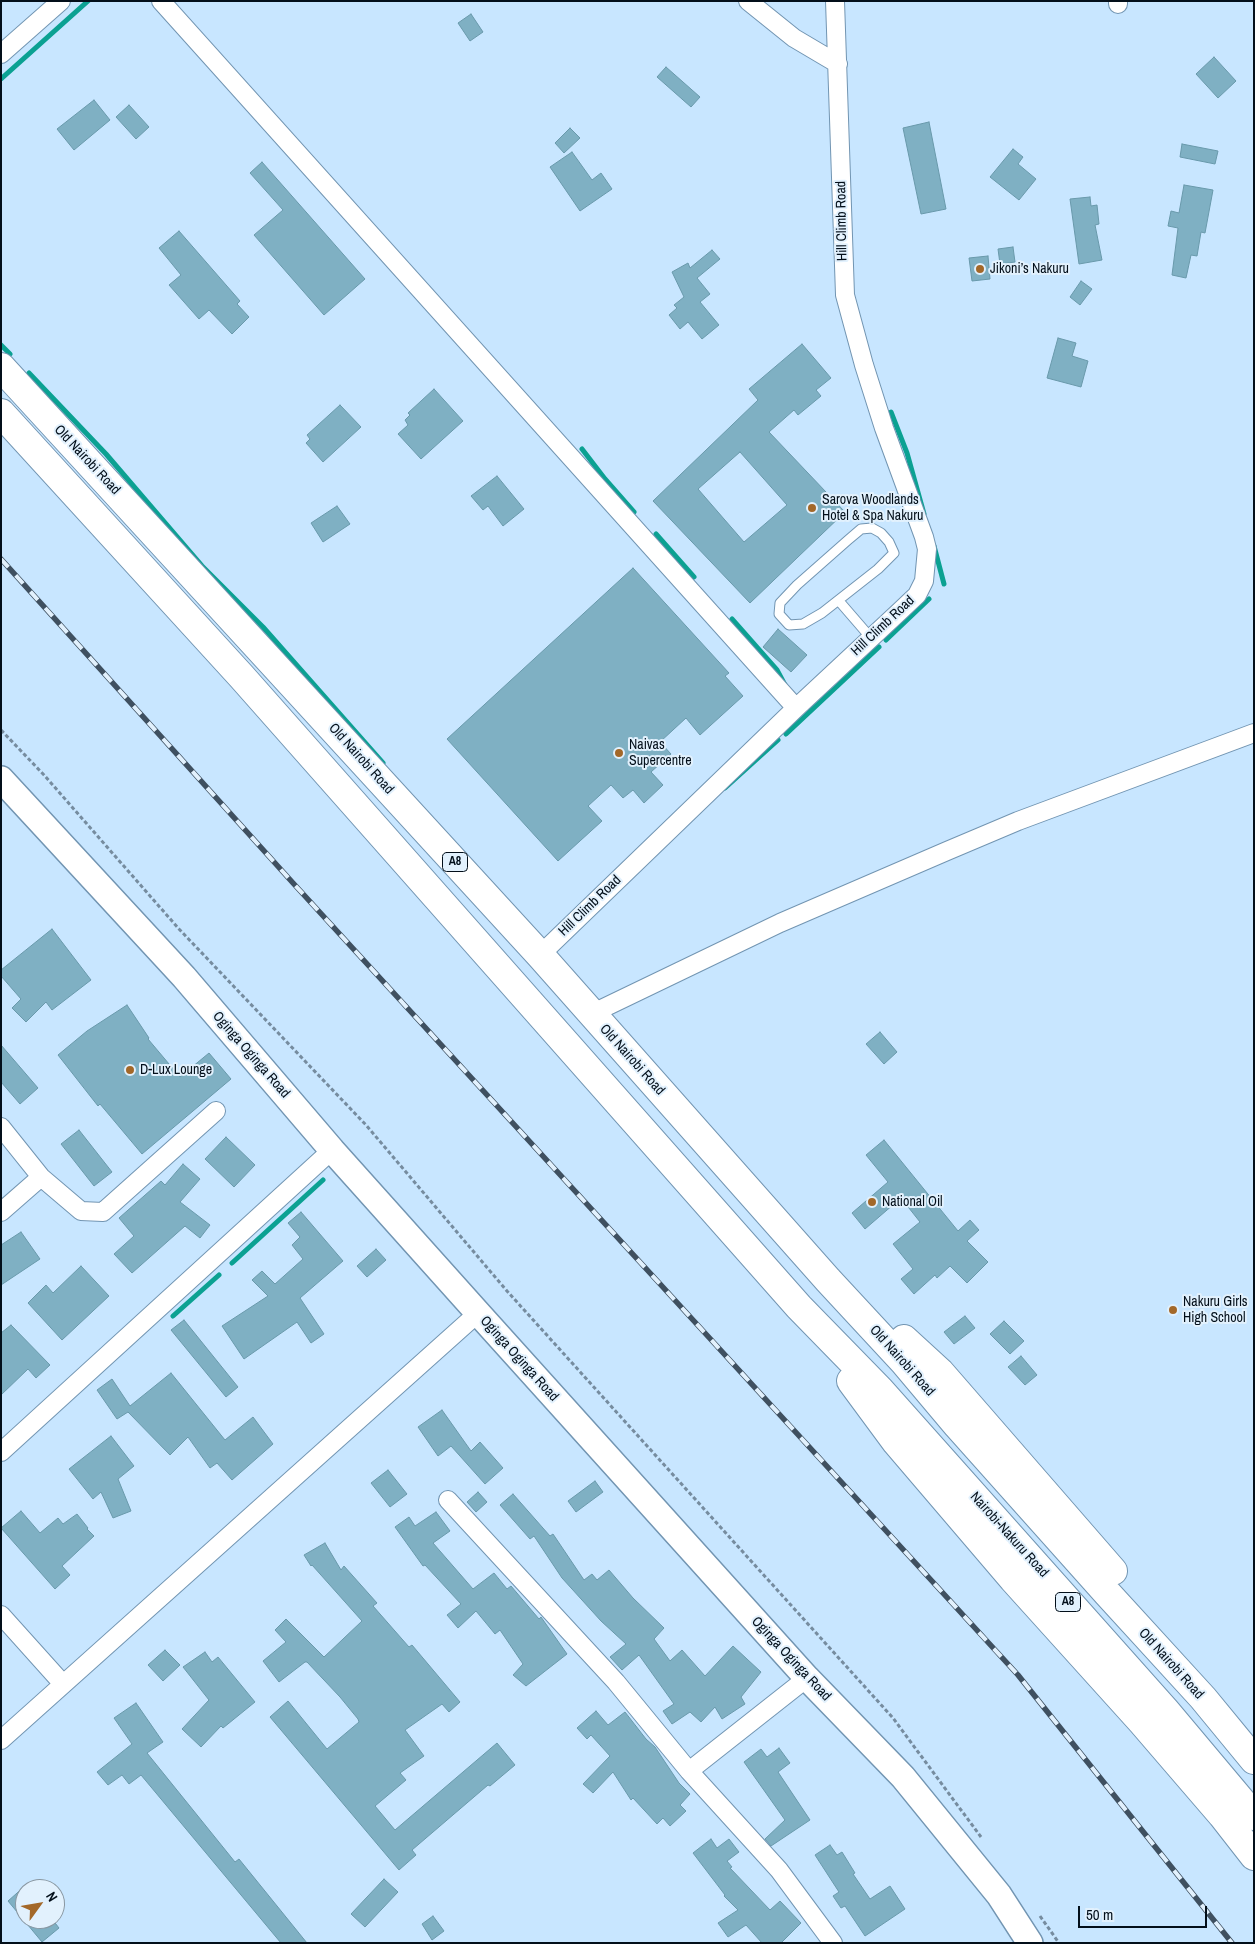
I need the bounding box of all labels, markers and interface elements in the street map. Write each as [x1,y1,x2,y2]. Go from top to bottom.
street label: Hill Climb Road [833,181,851,261]
place label: Jikoni’s Nakuru [990,261,1069,277]
marker: Jikoni’s Nakuru [974,263,986,275]
street label: Old Nairobi Road [50,422,124,498]
place label: Sarova Woodlands Hotel & Spa Nakuru [822,492,923,524]
marker: Sarova Woodlands Hotel & Spa Nakuru [806,502,818,514]
street label: Hill Climb Road [848,592,918,660]
street label: Old Nairobi Road [325,720,397,798]
place label: Naivas Supercentre [629,737,692,770]
marker: Naivas Supercentre [613,747,625,759]
road number: A8 [442,852,468,872]
street label: Hill Climb Road [555,872,625,940]
street label: Oginga Oginga Road [209,1008,293,1102]
street label: Old Nairobi Road [596,1021,668,1099]
place label: D-Lux Lounge [140,1062,212,1078]
marker: D-Lux Lounge [124,1064,136,1076]
place label: National Oil [882,1194,943,1210]
marker: National Oil [866,1196,878,1208]
place label: Nakuru Girls High School [1183,1294,1247,1326]
marker: Nakuru Girls High School [1167,1304,1179,1316]
street label: Oginga Oginga Road [476,1313,562,1405]
street label: Old Nairobi Road [866,1322,938,1400]
street label: Nairobi-Nakuru Road [966,1489,1052,1581]
road number: A8 [1056,1592,1080,1611]
street label: Oginga Oginga Road [748,1613,834,1705]
street label: Old Nairobi Road [1135,1625,1207,1703]
north arrow [15,1879,65,1929]
text: N [42,1888,62,1905]
scale bar [1080,1896,1209,1928]
text: 50 m [1086,1904,1113,1925]

